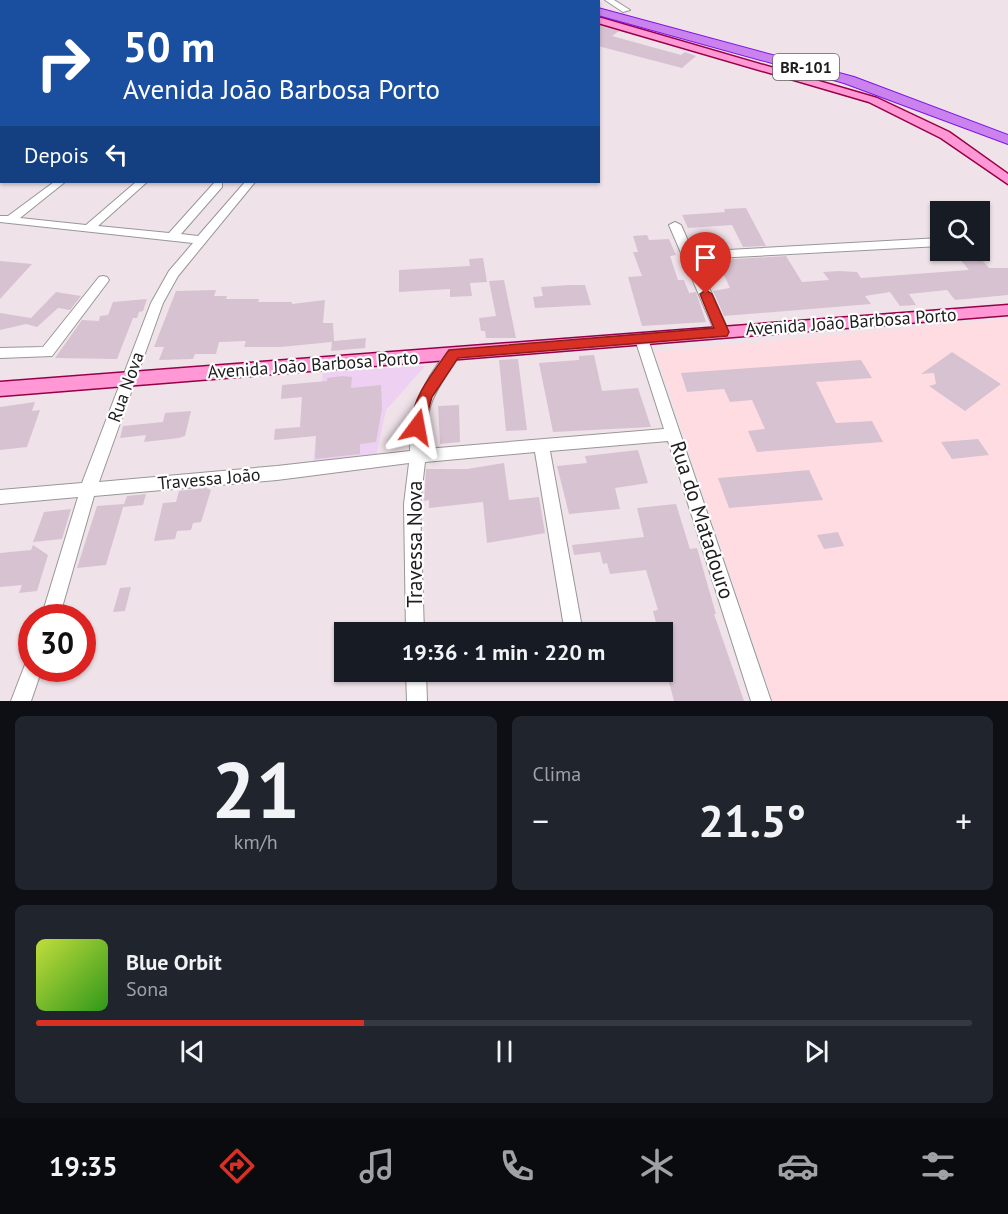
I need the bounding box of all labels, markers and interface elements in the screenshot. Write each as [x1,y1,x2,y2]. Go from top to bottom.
text: 50 m [123,19,215,74]
icon: right [24,24,102,102]
road number: BR-101 [773,54,839,80]
text: Avenida João Barbosa Porto [123,72,440,106]
icon: left [100,138,133,171]
text: Depois [24,141,88,169]
map controls [930,201,990,261]
button: search [930,201,990,261]
pin [680,232,731,294]
icon: arrive [689,241,722,274]
street label: Avenida João Barbosa Porto [745,303,957,340]
street label: Avenida João Barbosa Porto [207,346,419,383]
street label: Rua Nova [102,349,149,425]
position arrow [385,395,449,459]
street label: Rua do Matadouro [664,437,741,602]
street label: Travessa João [157,463,261,494]
street label: Travessa Nova [401,481,428,607]
speed limit sign: 30 [18,604,96,682]
text: 19:36 · 1 min · 220 m [402,638,605,666]
text: 21 [212,739,300,840]
text: Clima [533,761,581,787]
text: 21.5° [699,791,806,849]
text: − [533,799,549,842]
text: + [955,799,972,842]
text: km/h [234,829,278,855]
text: Blue Orbit [126,948,222,976]
text: Sona [126,976,168,1002]
icon: previous [176,1035,209,1068]
icon: pause [488,1035,521,1068]
icon: next [800,1035,833,1068]
icon: directions [216,1145,258,1187]
icon: music [356,1145,398,1187]
icon: phone [496,1145,538,1187]
icon: climate [636,1145,678,1187]
icon: car [777,1145,819,1187]
icon: filters [917,1145,959,1187]
text: 19:35 [49,1149,118,1183]

